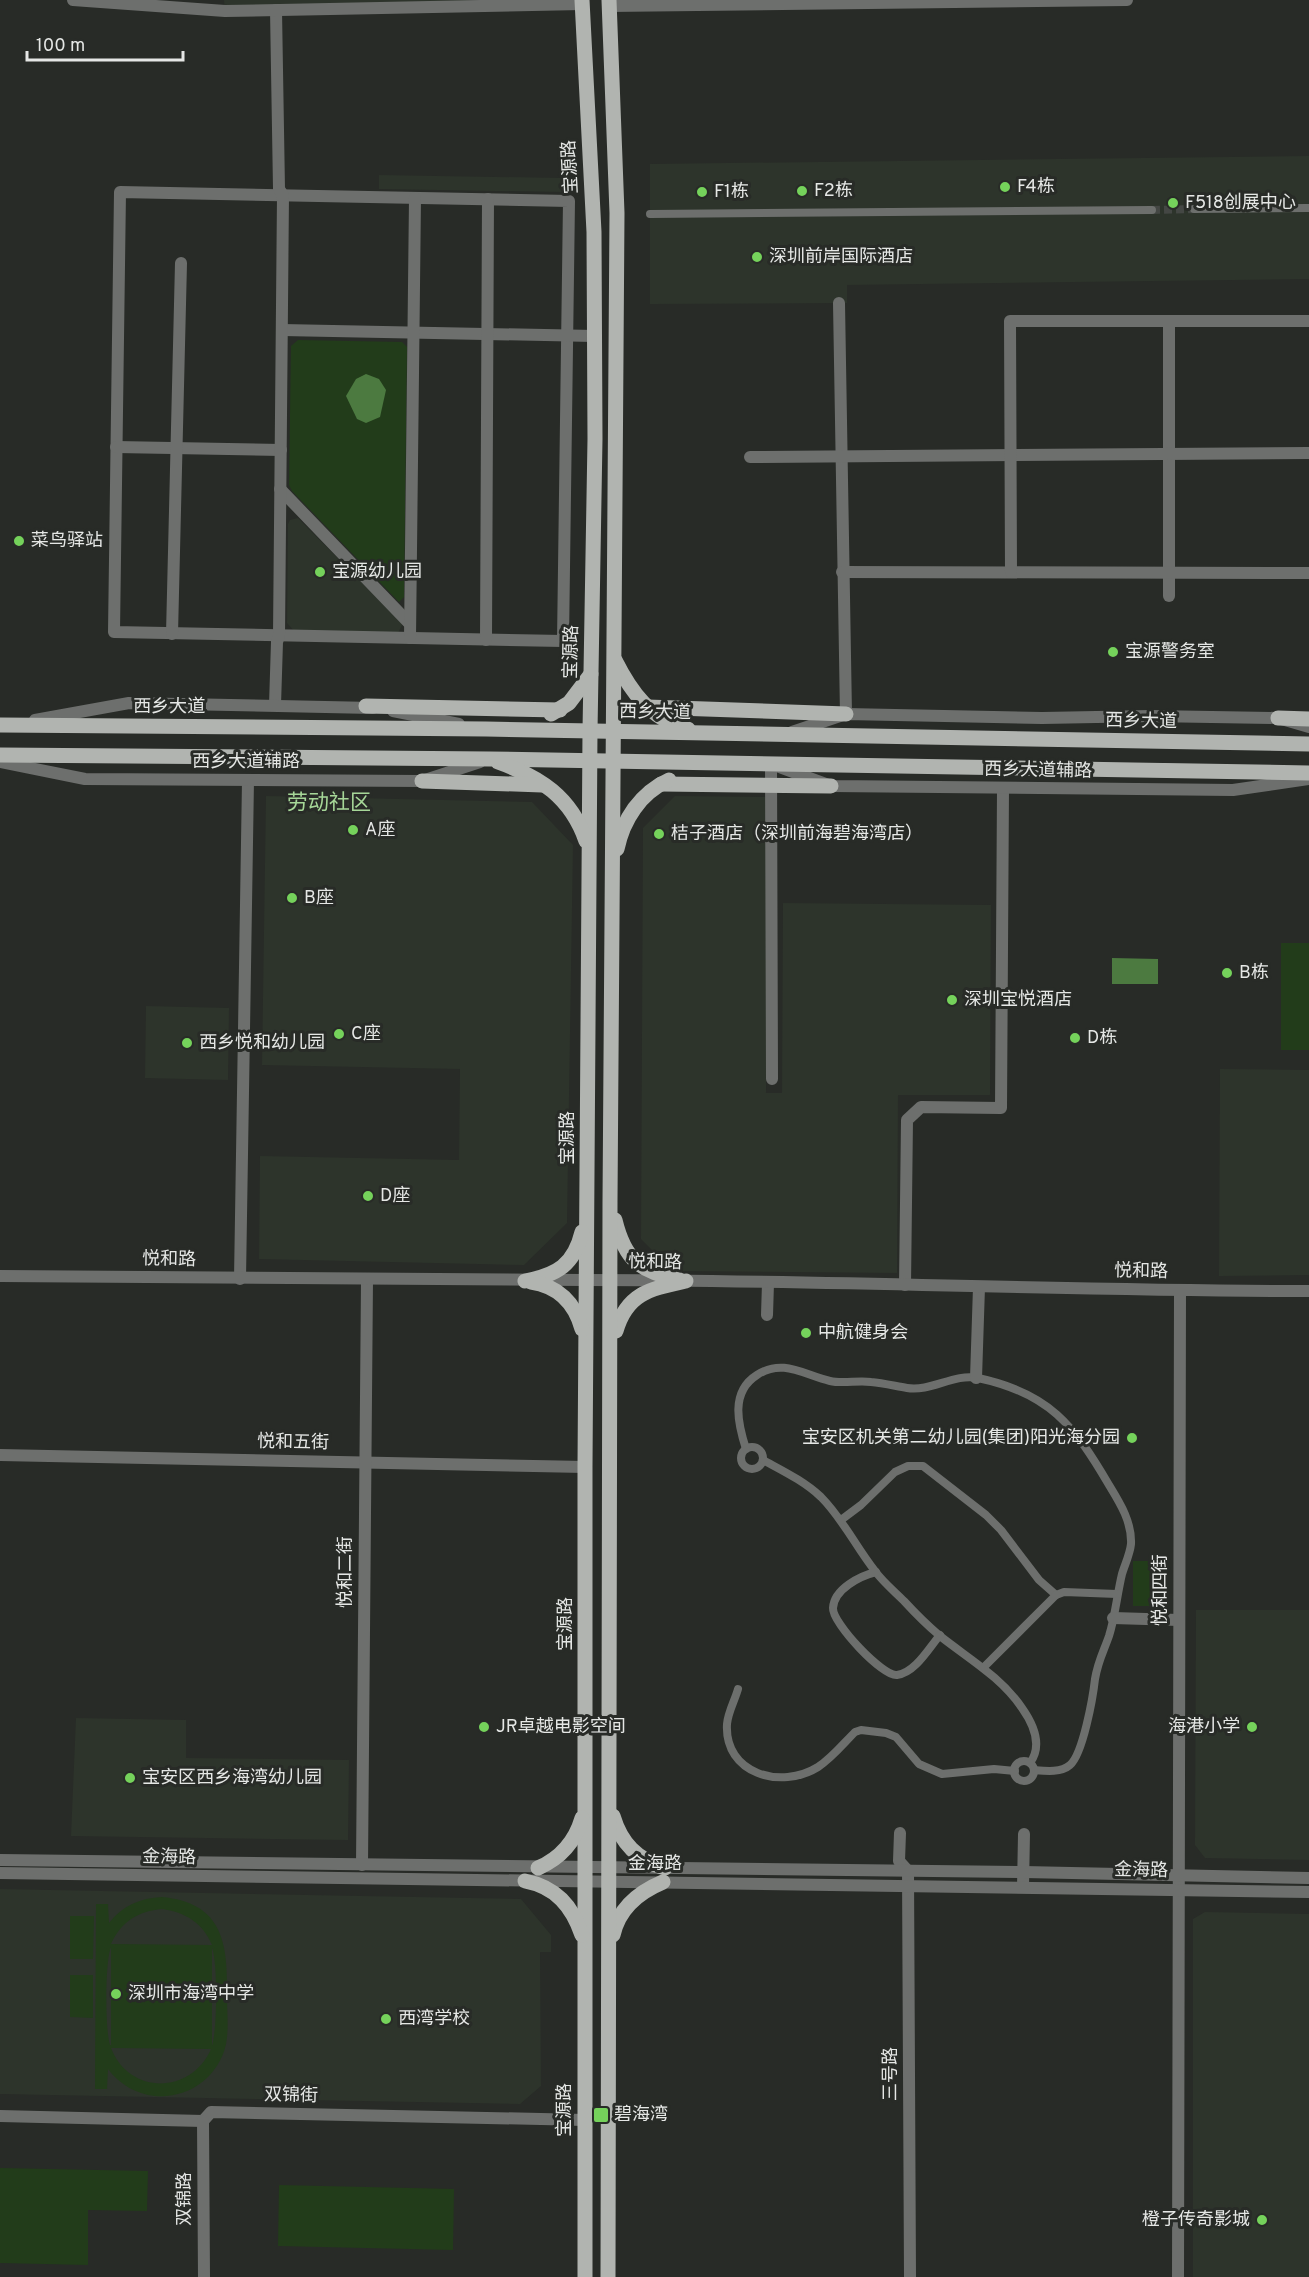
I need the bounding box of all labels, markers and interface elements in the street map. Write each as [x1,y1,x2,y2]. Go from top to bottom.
scale bar [27,24,183,62]
text: 100 m [36,35,85,58]
street label: 宝源路 [558,139,584,195]
place label: F4栋 [1017,176,1055,199]
place label: F2栋 [814,180,853,203]
marker: F4栋 [998,180,1012,194]
place label: F1栋 [714,181,749,204]
marker: F2栋 [795,184,809,198]
marker: F1栋 [695,185,709,199]
place label: F518创展中心 [1185,192,1296,215]
marker: F518创展中心 [1166,196,1180,210]
place label: 深圳前岸国际酒店 [769,246,913,269]
marker: 深圳前岸国际酒店 [750,250,764,264]
place label: 菜鸟驿站 [31,530,103,553]
marker: 菜鸟驿站 [12,534,26,548]
place label: 宝源幼儿园 [332,561,422,584]
marker: 宝源幼儿园 [313,565,327,579]
street label: 宝源路 [560,625,584,679]
place label: 宝源警务室 [1125,641,1215,664]
marker: 宝源警务室 [1106,645,1120,659]
street label: 西乡大道 [133,696,205,719]
street label: 西乡大道 [619,701,691,725]
street label: 西乡大道 [1105,710,1177,734]
street label: 西乡大道辅路 [192,751,300,774]
street label: 西乡大道辅路 [984,759,1092,783]
district label: 劳动社区 [287,790,371,817]
place label: A座 [365,819,395,842]
marker: A座 [346,823,360,837]
place label: 桔子酒店（深圳前海碧海湾店） [671,823,923,846]
marker: 桔子酒店（深圳前海碧海湾店） [652,827,666,841]
place label: B座 [304,887,334,910]
marker: B座 [285,891,299,905]
place label: B栋 [1239,962,1269,985]
marker: B栋 [1220,966,1234,980]
place label: 深圳宝悦酒店 [964,989,1072,1012]
marker: 深圳宝悦酒店 [945,993,959,1007]
place label: C座 [351,1023,381,1046]
marker: C座 [332,1027,346,1041]
place label: D栋 [1087,1027,1117,1050]
marker: D栋 [1068,1031,1082,1045]
place label: 西乡悦和幼儿园 [199,1032,325,1055]
marker: 西乡悦和幼儿园 [180,1036,194,1050]
street label: 宝源路 [557,1111,580,1165]
place label: D座 [380,1185,410,1208]
marker: D座 [361,1189,375,1203]
street label: 悦和路 [142,1248,196,1272]
street label: 悦和路 [628,1251,682,1275]
street label: 悦和路 [1114,1260,1168,1284]
place label: 中航健身会 [818,1322,908,1345]
marker: 中航健身会 [799,1326,813,1340]
place label: 宝安区机关第二幼儿园(集团)阳光海分园 [802,1427,1120,1450]
street label: 悦和五街 [257,1431,329,1455]
marker: 宝安区机关第二幼儿园(集团)阳光海分园 [1125,1431,1139,1445]
street label: 悦和二街 [335,1536,358,1608]
street label: 悦和四街 [1150,1554,1173,1626]
street label: 宝源路 [555,1597,578,1651]
place label: JR卓越电影空间 [496,1716,626,1739]
place label: 海港小学 [1168,1716,1240,1739]
marker: JR卓越电影空间 [477,1720,491,1734]
marker: 海港小学 [1245,1720,1259,1734]
place label: 宝安区西乡海湾幼儿园 [142,1767,322,1790]
marker: 宝安区西乡海湾幼儿园 [123,1771,137,1785]
street label: 金海路 [142,1846,196,1870]
street label: 金海路 [628,1853,682,1876]
street label: 金海路 [1114,1859,1168,1883]
place label: 深圳市海湾中学 [128,1983,254,2006]
marker: 深圳市海湾中学 [109,1987,123,2001]
place label: 西湾学校 [398,2008,470,2031]
marker: 西湾学校 [379,2012,393,2026]
street label: 三号路 [880,2047,903,2101]
street label: 宝源路 [554,2083,577,2137]
street label: 双锦街 [264,2084,318,2108]
place label: 碧海湾 [614,2104,668,2127]
marker: 碧海湾 [592,2106,610,2124]
street label: 双锦路 [174,2172,197,2226]
place label: 橙子传奇影城 [1142,2209,1250,2232]
marker: 橙子传奇影城 [1255,2213,1269,2227]

